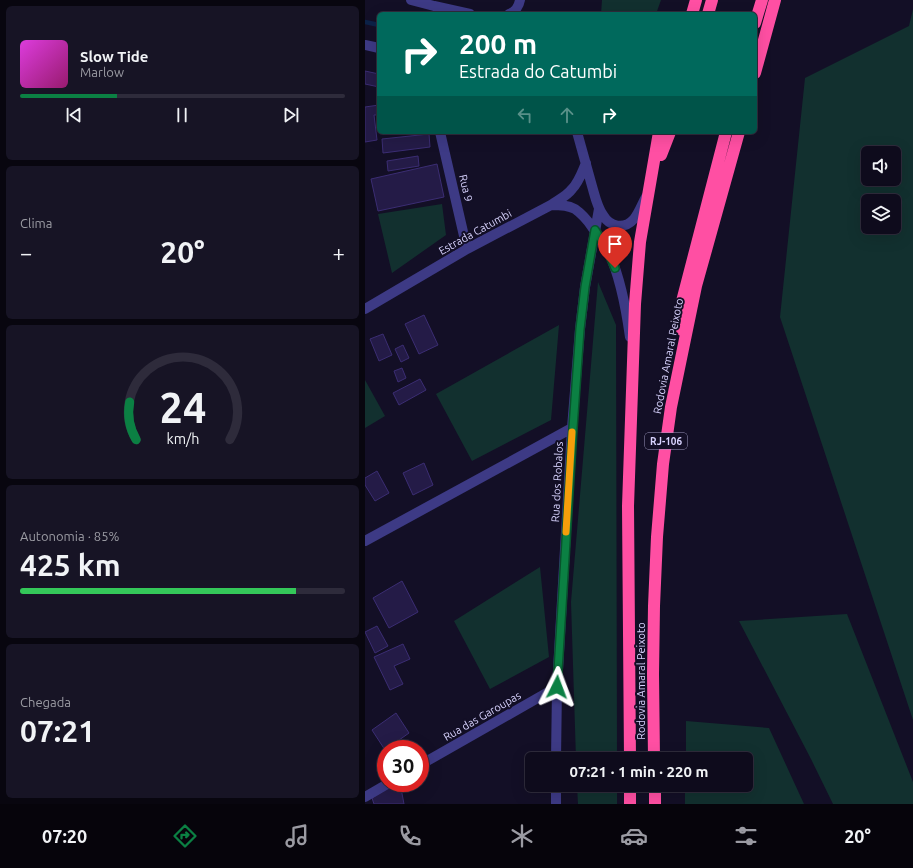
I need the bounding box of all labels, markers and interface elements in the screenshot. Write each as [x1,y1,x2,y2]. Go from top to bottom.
icon: right [393,28,445,80]
text: 200 m [459,28,537,59]
text: Slow Tide [80,48,148,65]
text: Estrada do Catumbi [459,61,617,81]
text: Marlow [80,65,124,79]
icon: previous [63,104,85,126]
icon: pause [171,104,193,126]
icon: next [280,104,302,126]
icon: left [514,104,536,126]
icon: ahead [556,104,578,126]
icon: right [598,104,620,126]
map controls [861,146,901,234]
button: sound [861,146,901,186]
street label: Rua 9 [457,173,475,203]
button: layers [861,194,901,234]
street label: Estrada Catumbi [437,207,513,257]
text: Clima [20,216,52,230]
pin [598,227,632,268]
icon: arrive [604,233,626,255]
text: 20° [160,235,205,269]
text: − [20,240,32,265]
text: + [333,240,345,265]
street label: Rodovia Amaral Peixoto [651,297,685,415]
text: 24 [159,384,206,431]
text: km/h [166,431,199,447]
road number: RJ-106 [645,433,687,449]
street label: Rua dos Robalos [549,441,565,523]
text: Autonomia · 85% [20,529,119,543]
text: 425 km [20,548,121,582]
street label: Rodovia Amaral Peixoto [635,622,647,740]
position arrow [536,666,578,708]
street label: Rua das Garoupas [441,689,523,743]
text: Chegada [20,695,71,709]
text: 07:21 [20,714,95,748]
speed limit sign: 30 [377,740,429,792]
text: 07:21 · 1 min · 220 m [570,763,708,780]
icon: directions [171,822,199,850]
icon: music [283,822,311,850]
icon: phone [396,822,424,850]
icon: climate [508,822,536,850]
icon: car [620,822,648,850]
icon: filters [732,822,760,850]
text: 07:20 [42,826,87,846]
text: 20° [844,826,871,846]

